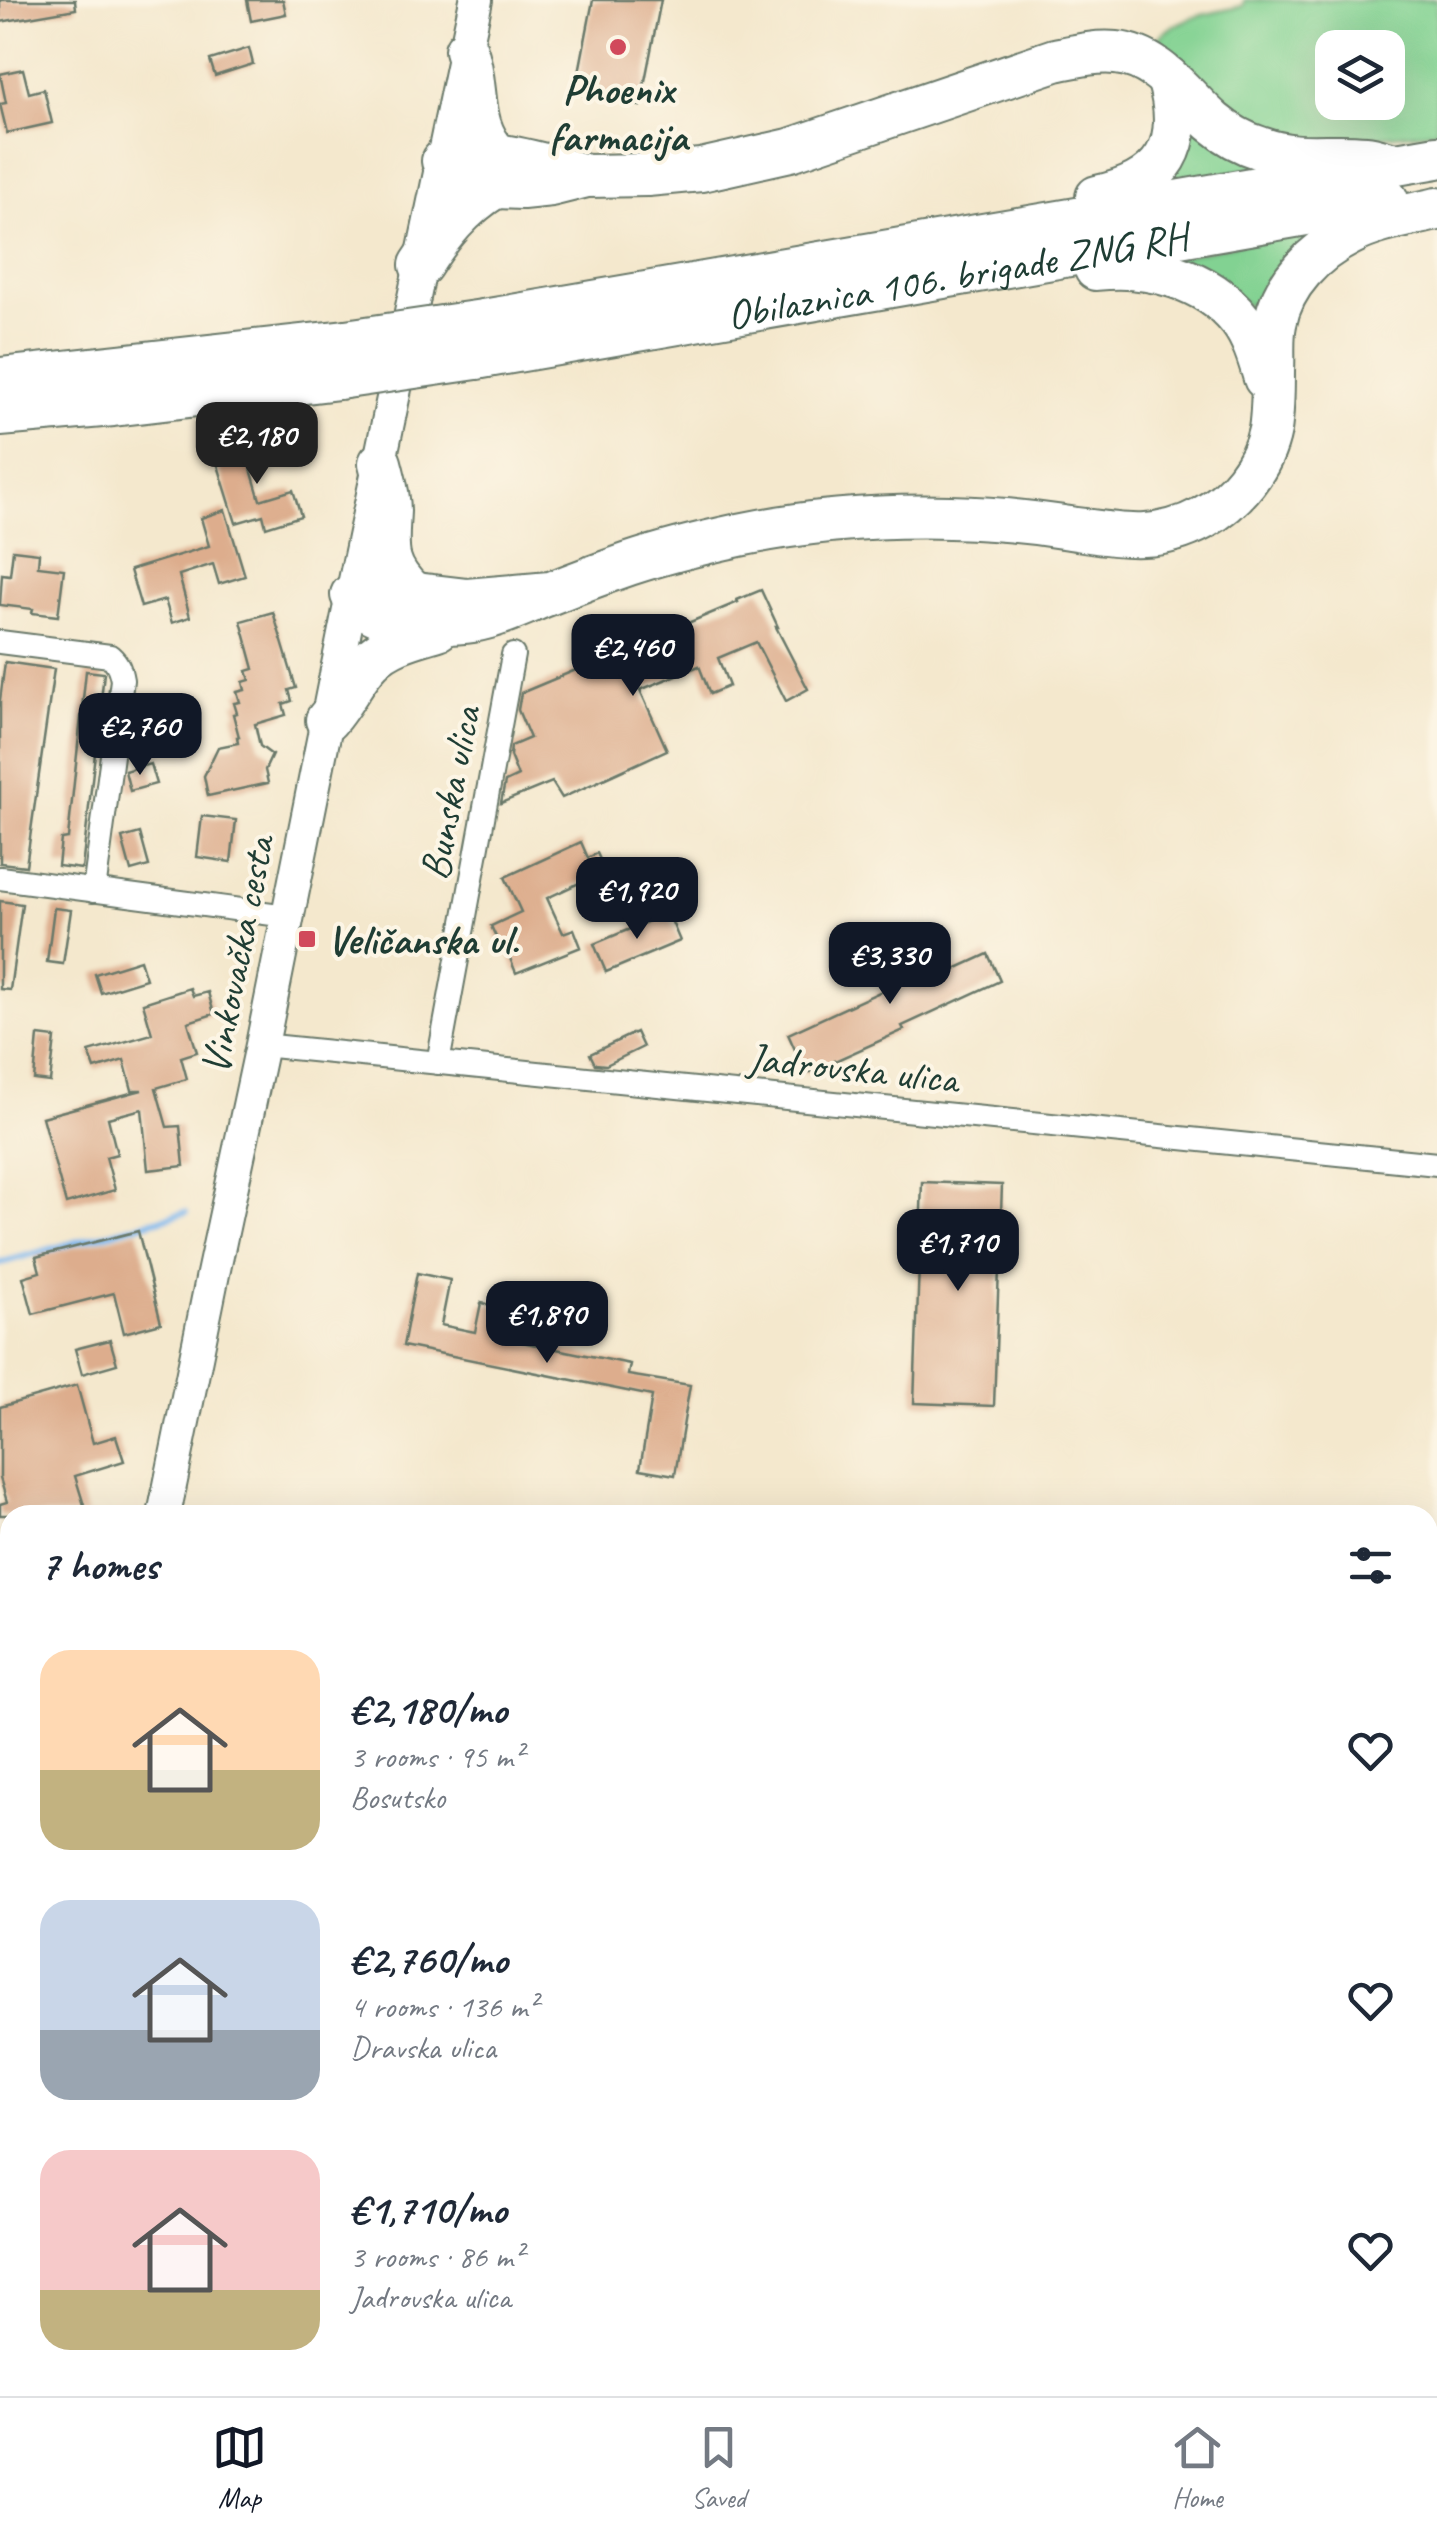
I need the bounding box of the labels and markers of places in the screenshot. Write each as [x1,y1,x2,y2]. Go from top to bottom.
marker: Phoenix farmacija [607,36,629,58]
place label: Phoenix farmacija [549,63,690,164]
pin: €2,180 [176,402,338,487]
pin: €2,460 [552,614,714,699]
pin: €2,760 [59,693,221,778]
pin: €1,920 [556,857,718,942]
place label: Veličanska ul. [327,914,519,967]
pin: €3,330 [809,922,971,1007]
marker: Veličanska ul. [296,928,318,950]
pin: €1,710 [877,1209,1039,1294]
pin: €1,890 [466,1281,628,1366]

